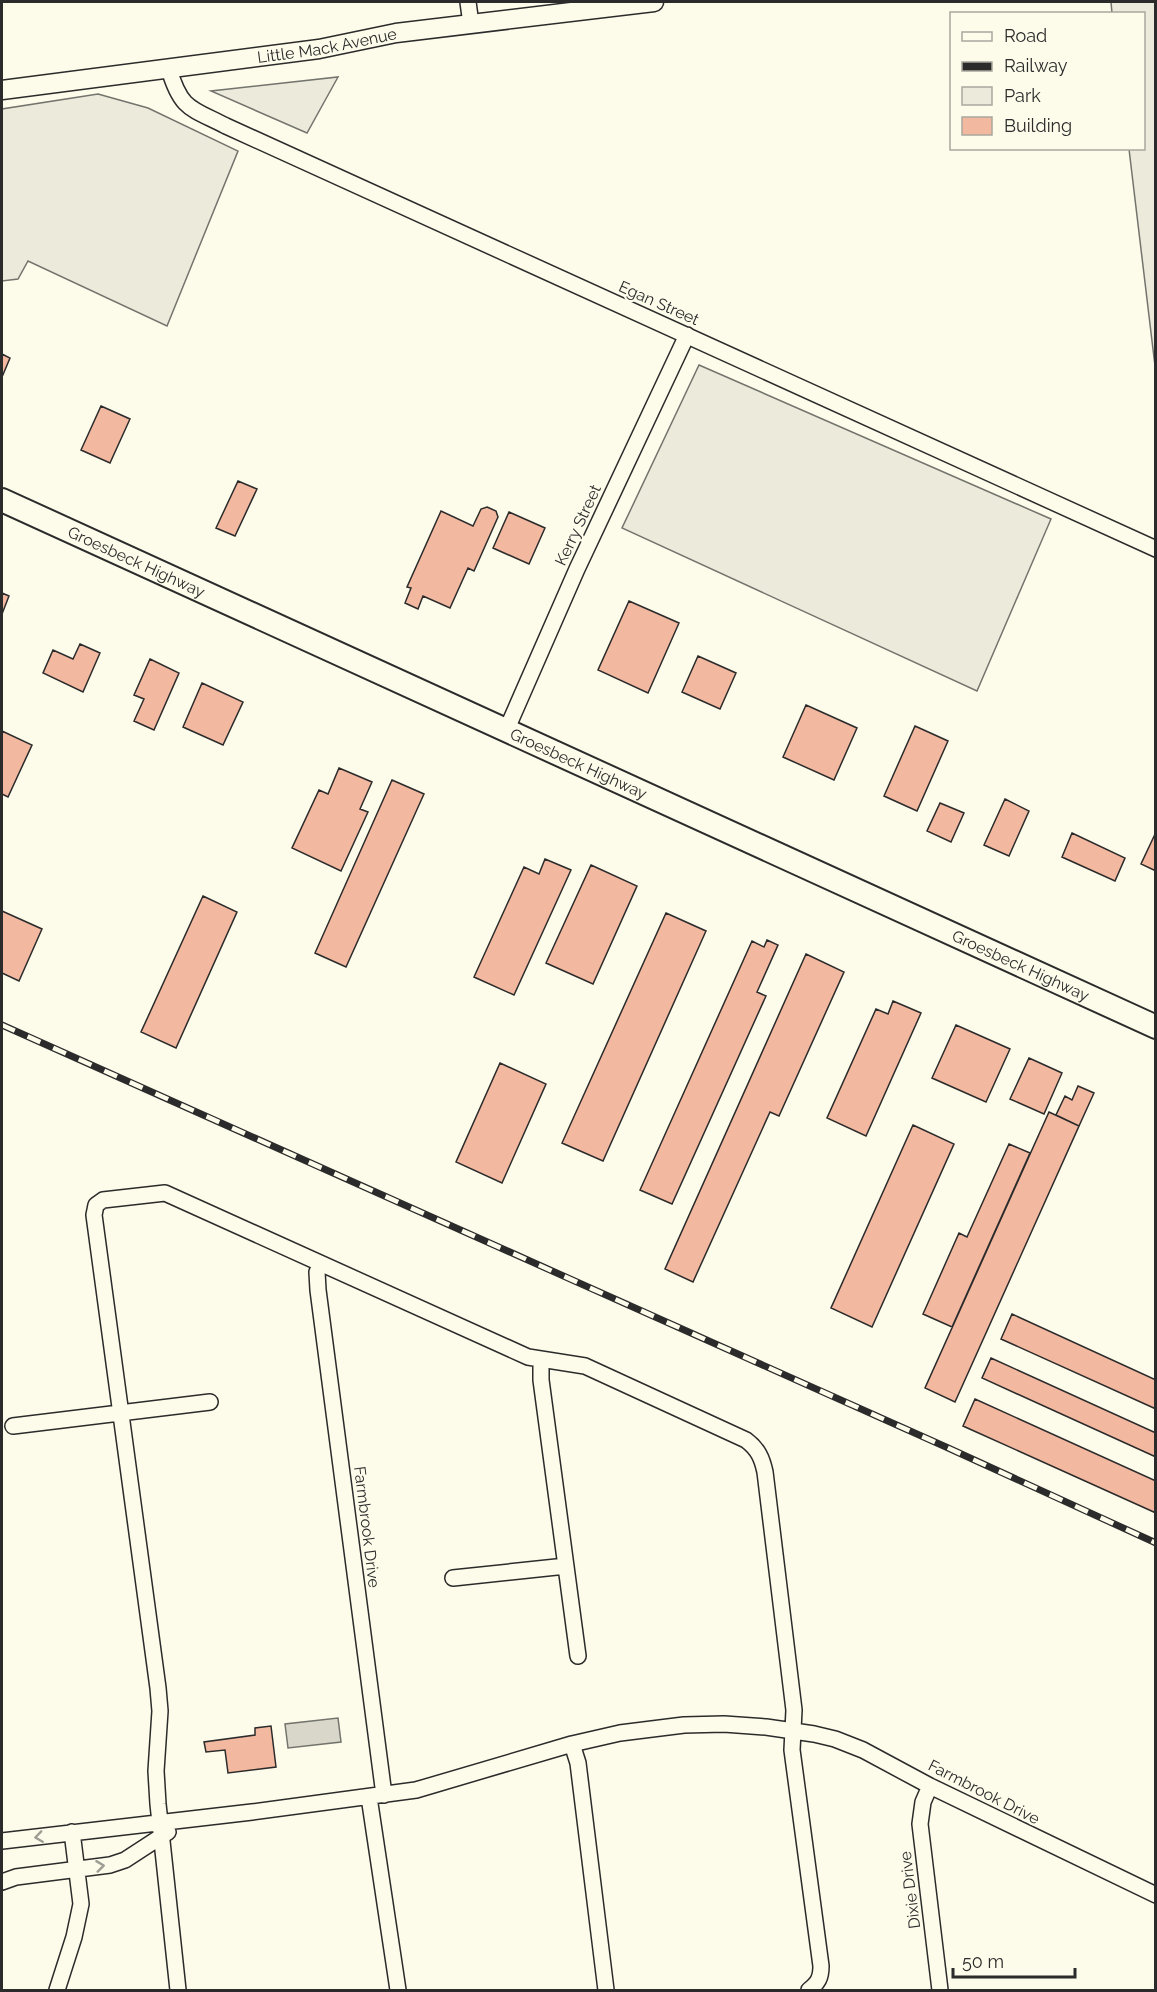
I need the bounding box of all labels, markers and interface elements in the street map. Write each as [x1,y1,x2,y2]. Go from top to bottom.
legend [950,12,1145,150]
street label: Little Mack Avenue [256,24,398,66]
text: Road [1004,25,1047,46]
text: Railway [1004,55,1068,76]
text: Park [1004,85,1041,106]
text: Building [1004,115,1072,136]
street label: Egan Street [616,277,703,329]
street label: Kerry Street [551,481,605,568]
street label: Groesbeck Highway [65,522,208,601]
street label: Groesbeck Highway [507,724,650,803]
street label: Groesbeck Highway [949,926,1093,1005]
street label: Farmbrook Drive [350,1465,384,1589]
street label: Farmbrook Drive [925,1756,1043,1828]
one-way arrow [34,1830,43,1842]
street label: Dixie Drive [896,1850,924,1930]
one-way arrow [96,1860,105,1873]
scale bar [953,1941,1074,1979]
text: 50 m [962,1951,1004,1972]

